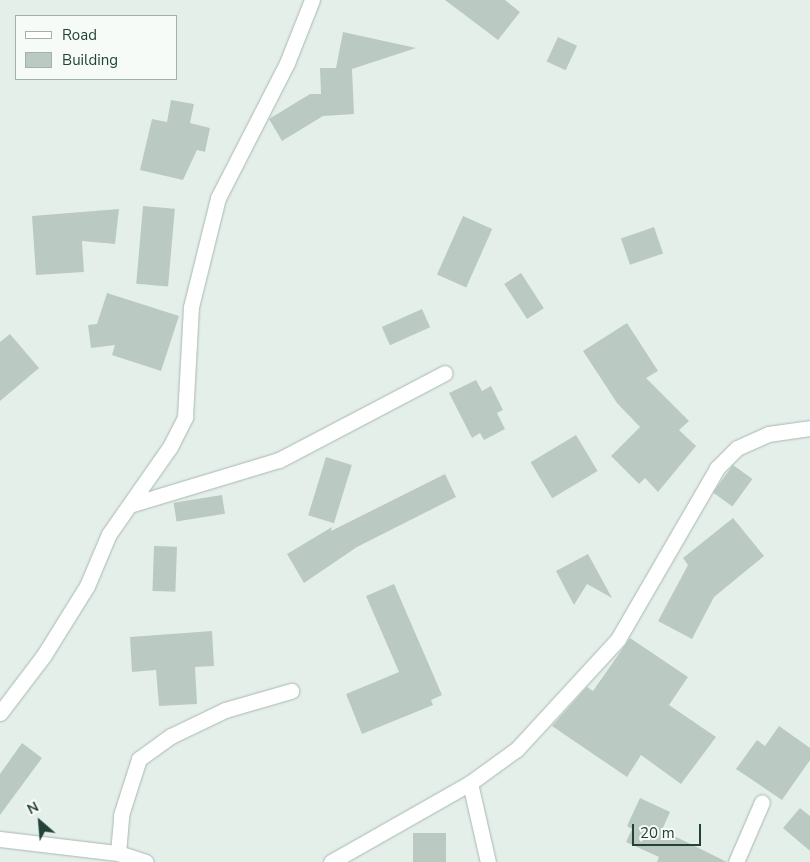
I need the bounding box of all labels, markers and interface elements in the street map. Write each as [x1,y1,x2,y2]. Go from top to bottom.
legend [15,15,178,80]
text: Road [62,25,97,45]
text: Building [62,50,118,70]
north arrow [15,797,65,847]
text: N [24,797,42,819]
scale bar [635,814,704,846]
text: 20 m [640,823,675,843]

